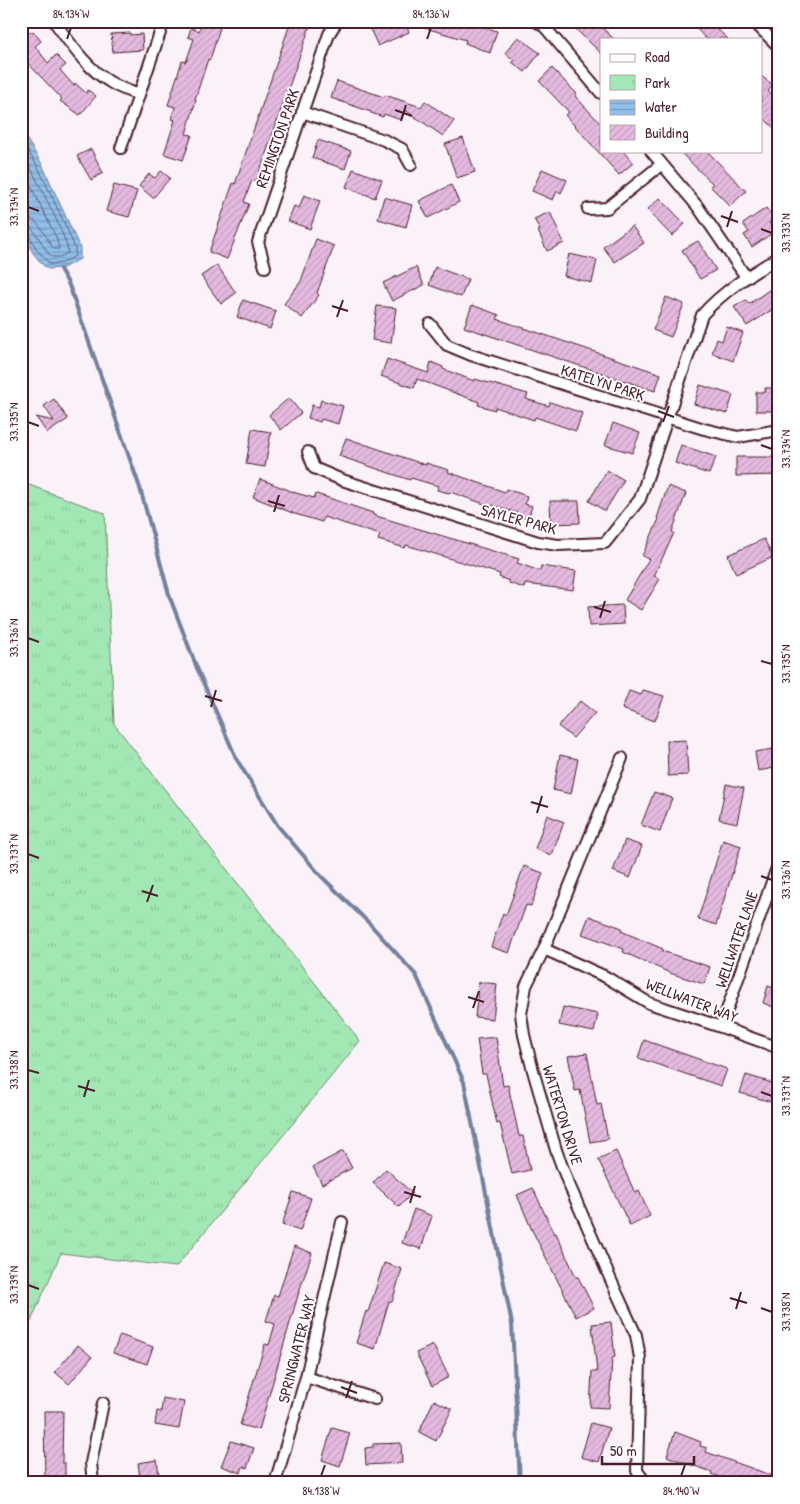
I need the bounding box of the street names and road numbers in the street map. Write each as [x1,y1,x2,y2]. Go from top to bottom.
street label: REMINGTON PARK [250,85,304,191]
street label: KATELYN PARK [558,358,648,406]
street label: SAYLER PARK [479,498,560,540]
street label: WELLWATER LANE [709,888,763,990]
street label: WELLWATER WAY [643,972,741,1028]
street label: WATERTON DRIVE [537,1063,589,1167]
street label: SPRINGWATER WAY [272,1293,320,1405]

